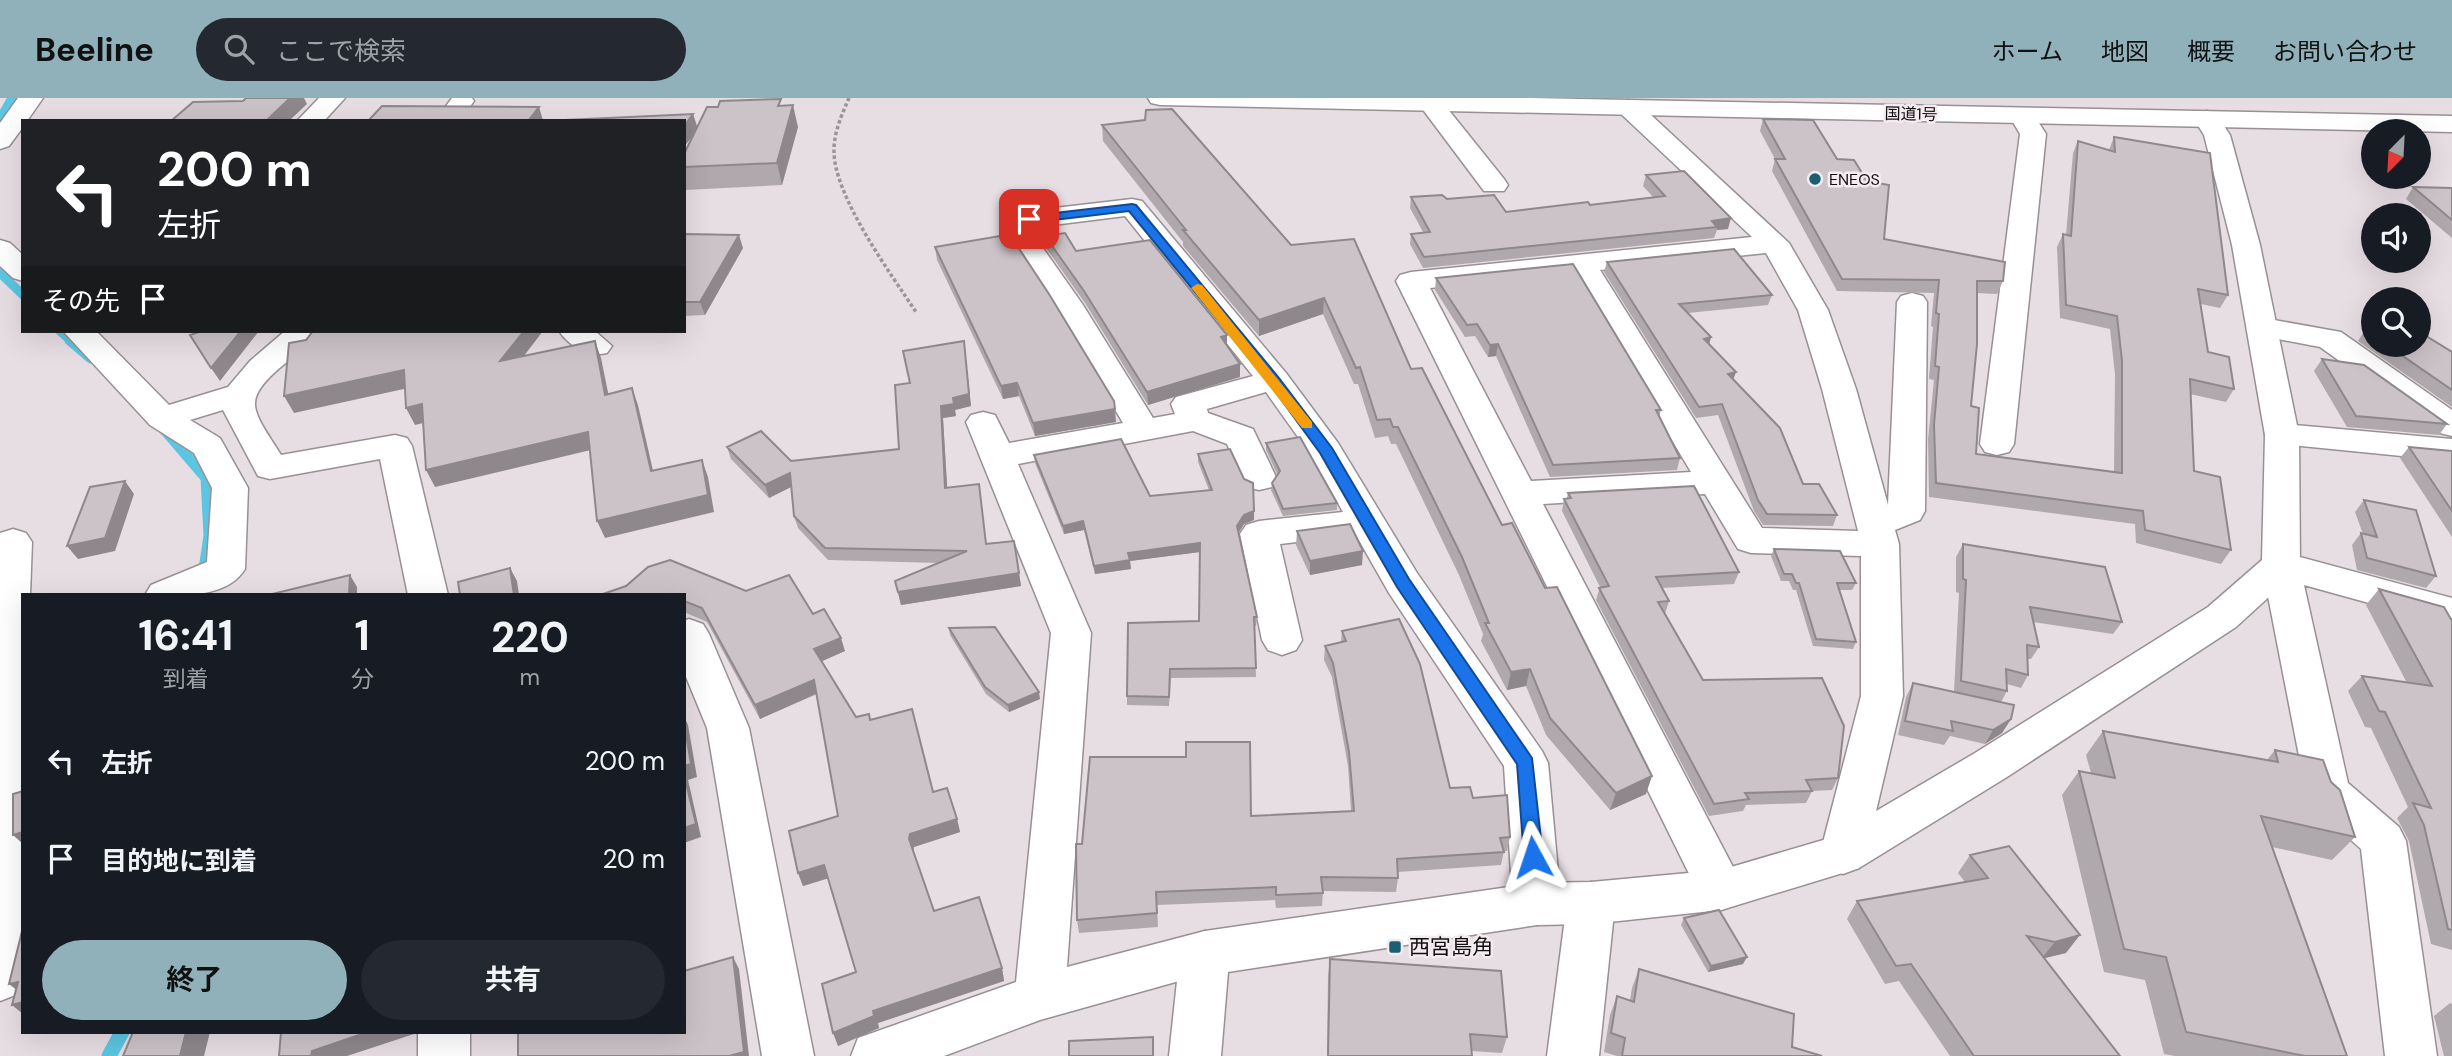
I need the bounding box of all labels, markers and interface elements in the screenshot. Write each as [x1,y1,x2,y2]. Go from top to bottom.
search box [196,18,686,81]
text: Beeline [35,28,154,71]
icon: search [220,30,258,68]
text: ここで検索 [276,34,406,68]
text: ホーム [1992,36,2063,67]
text: 地図 [2101,36,2149,67]
text: 概要 [2187,36,2235,67]
text: お問い合わせ [2273,36,2417,67]
street label: 国道1号 [1884,103,1938,125]
north arrow [2361,119,2431,189]
map controls [2361,119,2431,357]
text: 200 m [157,137,312,201]
icon: left [42,147,133,238]
place label: ENEOS [1829,169,1880,190]
marker: ENEOS [1807,171,1823,187]
pin [999,189,1059,249]
icon: arrive [1010,200,1048,238]
button: sound [2361,203,2431,273]
text: 左折 [157,204,221,246]
icon: arrive [134,280,172,318]
text: その先 [42,284,120,318]
button: search [2361,287,2431,357]
text: 16:41 [138,608,233,663]
text: 1 [355,608,370,663]
text: 220 [491,610,569,665]
text: m [520,662,540,692]
text: 到着 [163,664,209,694]
text: 分 [351,664,374,694]
icon: left [42,742,80,780]
text: 200 m [585,744,665,778]
text: 左折 [101,746,153,780]
position arrow [1496,820,1570,894]
icon: arrive [42,840,80,878]
text: 20 m [602,842,665,876]
text: 目的地に到着 [101,844,257,878]
place label: 西宮島角 [1409,933,1493,961]
marker: 西宮島角 [1387,939,1403,955]
button: 終了 [42,940,347,1020]
button: 共有 [361,940,665,1020]

